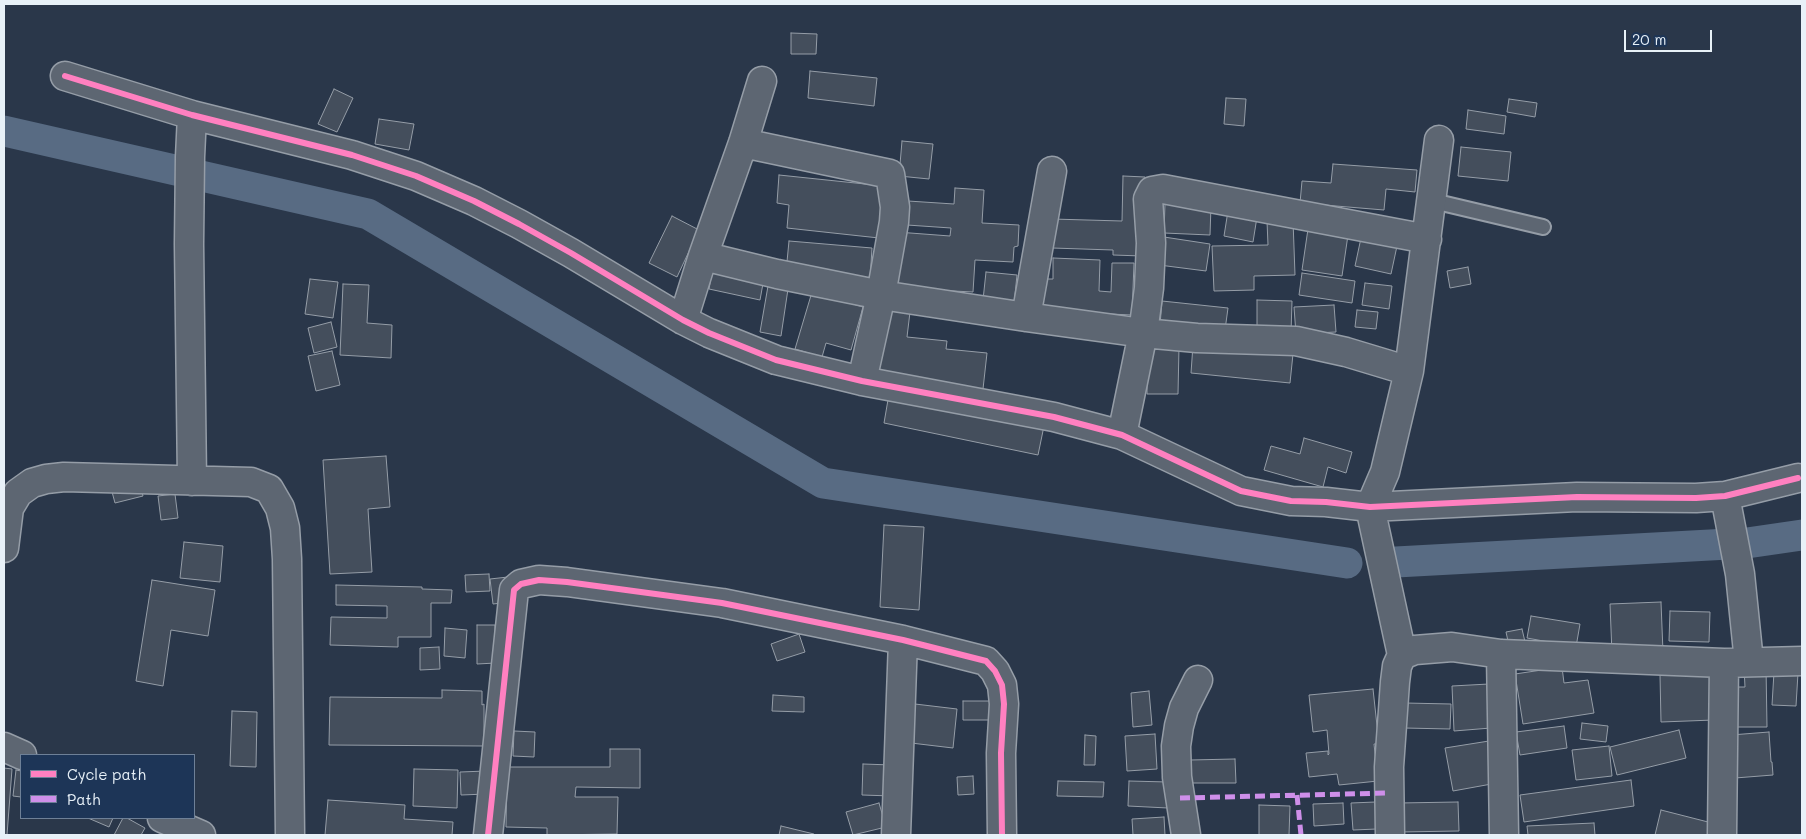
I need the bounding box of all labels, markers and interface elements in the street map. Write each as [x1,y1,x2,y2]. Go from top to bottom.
scale bar [1626,20,1714,52]
text: 20 m [1632,29,1666,49]
legend [20,754,195,819]
text: Cycle path [67,764,146,784]
text: Path [67,789,101,809]

